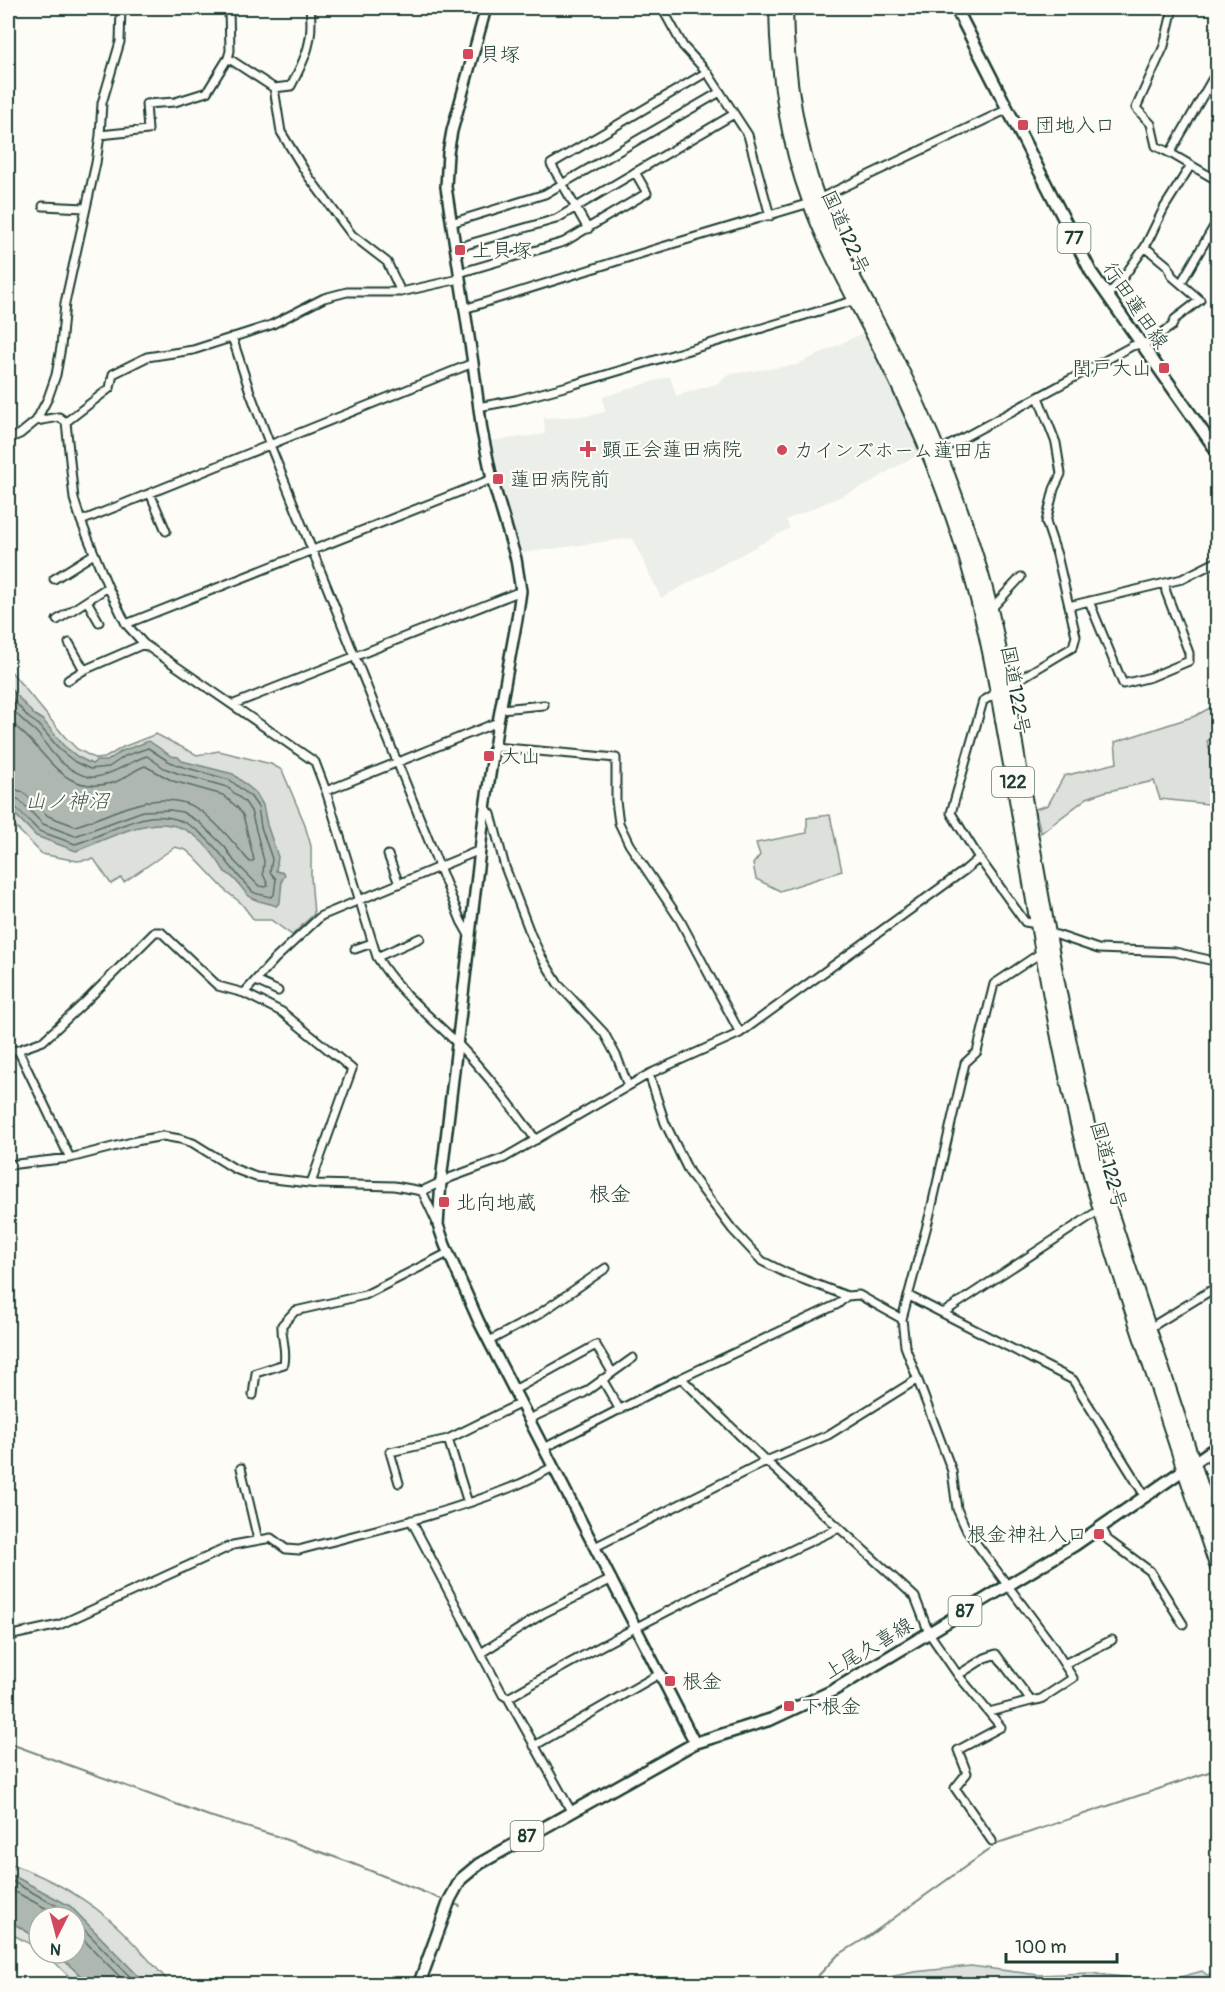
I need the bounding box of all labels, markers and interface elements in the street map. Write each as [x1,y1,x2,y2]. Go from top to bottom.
place label: 貝塚 [480,42,520,67]
marker: 貝塚 [461,47,475,61]
place label: 団地入口 [1035,113,1115,138]
marker: 団地入口 [1016,118,1030,132]
street label: 国道122号 [816,186,875,278]
road number: 77 [1058,223,1090,253]
place label: 上貝塚 [472,238,532,263]
marker: 上貝塚 [453,243,467,257]
street label: 行田蓮田線 [1097,257,1174,354]
place label: 閏戸大山 [1072,356,1152,381]
marker: 閏戸大山 [1157,361,1171,375]
place label: 顕正会蓮田病院 [602,437,742,462]
place label: カインズホーム蓮田店 [794,438,993,463]
marker: 顕正会蓮田病院 [579,440,597,458]
marker: カインズホーム蓮田店 [775,443,789,457]
place label: 蓮田病院前 [510,467,610,492]
marker: 蓮田病院前 [491,472,505,486]
street label: 国道122号 [995,644,1036,737]
place label: 大山 [501,744,541,769]
marker: 大山 [482,749,496,763]
road number: 122 [992,767,1034,797]
water label: 山ノ神沼 [25,788,111,815]
street label: 国道122号 [1085,1118,1132,1212]
district label: 根金 [589,1181,631,1208]
place label: 北向地蔵 [456,1190,536,1215]
marker: 北向地蔵 [437,1195,451,1209]
place label: 根金神社入口 [967,1522,1087,1547]
marker: 根金神社入口 [1092,1527,1106,1541]
road number: 87 [948,1596,982,1626]
street label: 上尾久喜線 [819,1612,918,1685]
place label: 根金 [682,1669,722,1694]
marker: 根金 [663,1674,677,1688]
place label: 下根金 [801,1694,861,1719]
marker: 下根金 [782,1699,796,1713]
road number: 87 [510,1821,544,1851]
north arrow [27,1905,87,1965]
scale bar [1006,1926,1117,1964]
text: 100 m [1015,1936,1067,1959]
text: N [49,1938,62,1959]

